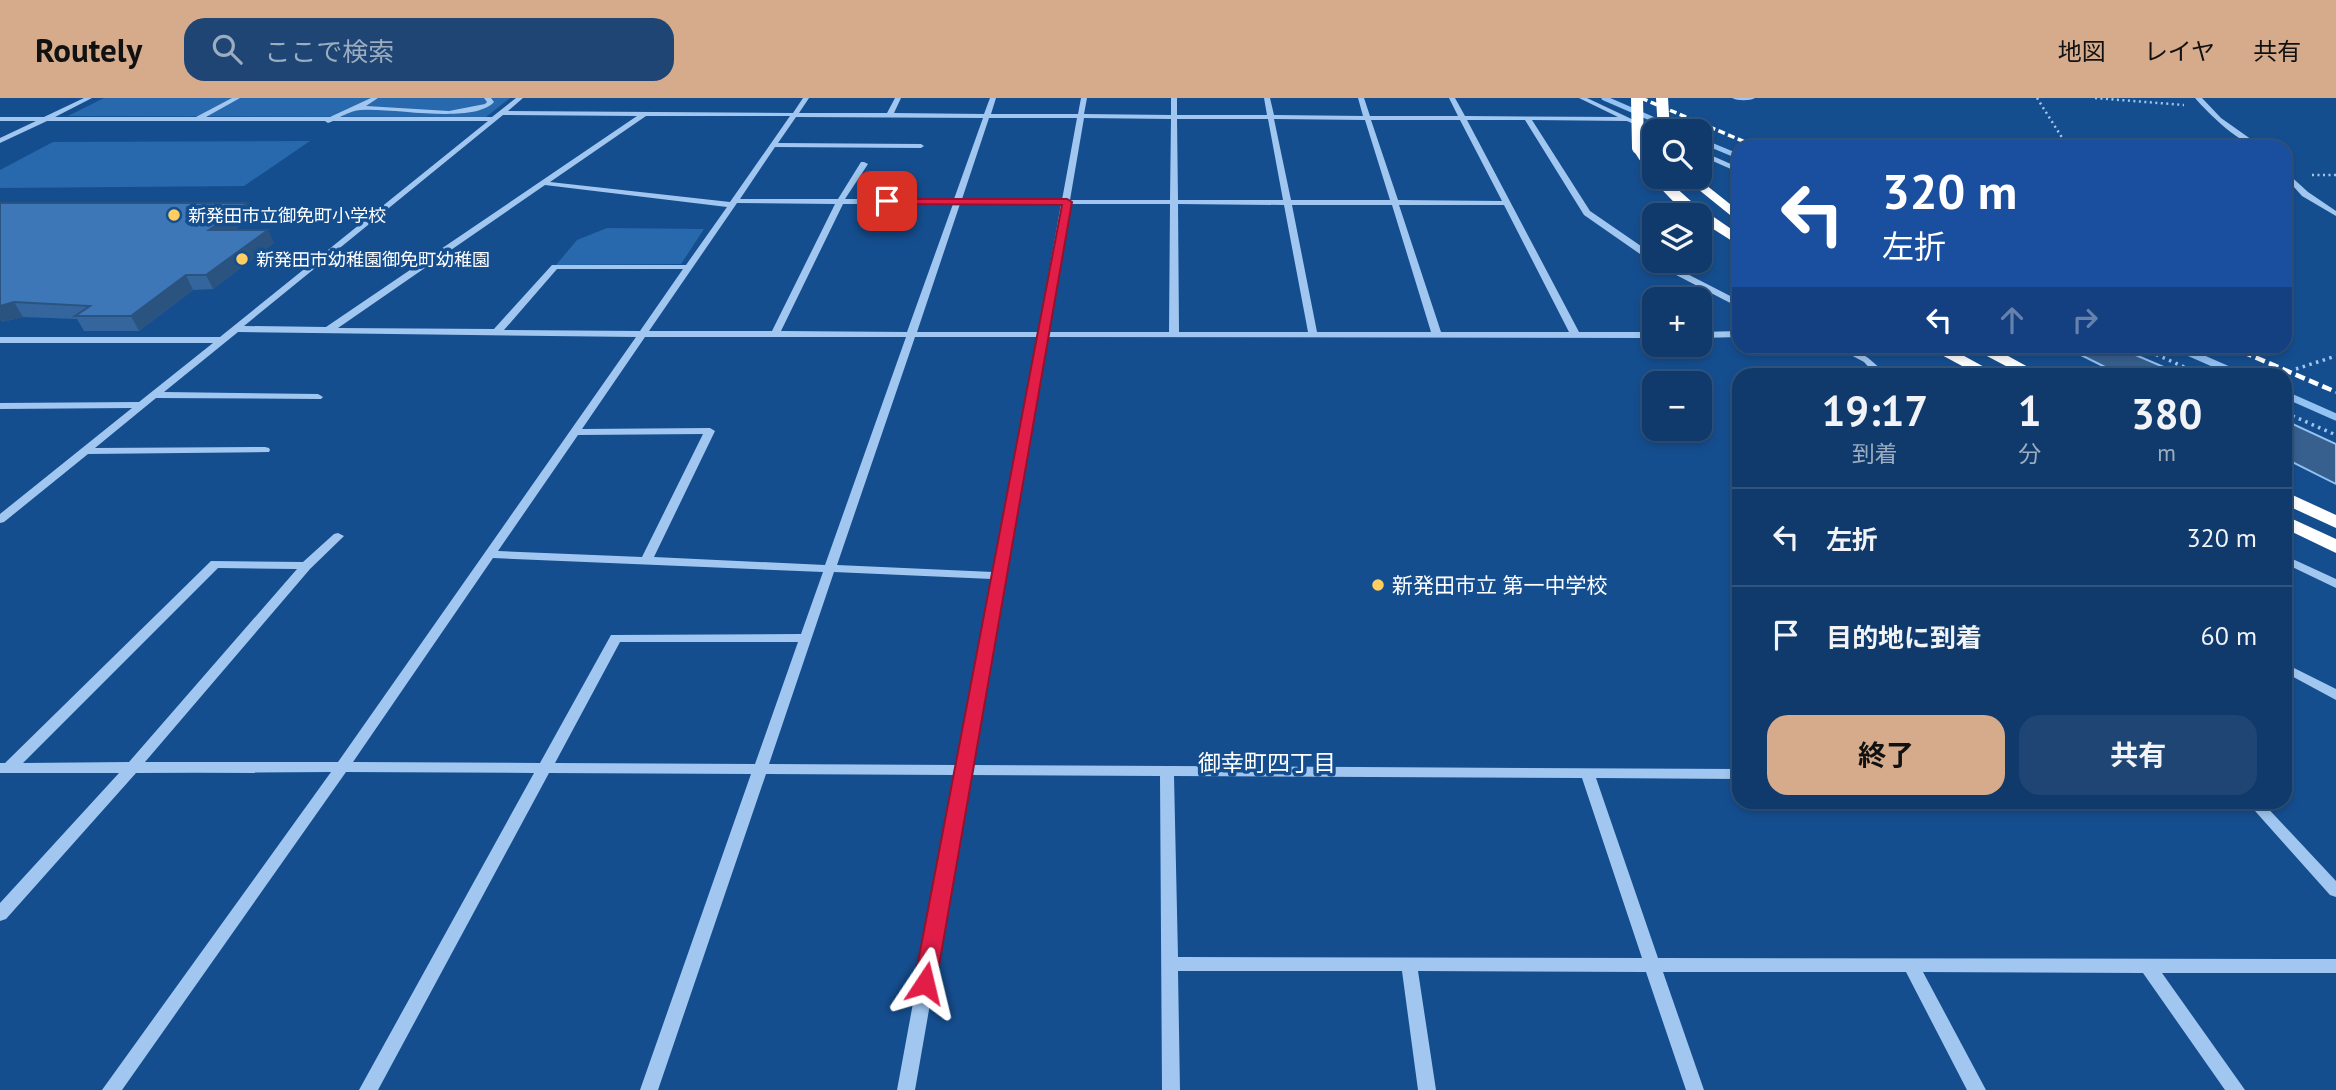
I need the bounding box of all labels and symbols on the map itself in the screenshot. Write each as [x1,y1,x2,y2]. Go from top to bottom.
pin [857,171,917,231]
place label: 新発田市立御免町小学校 [188,204,386,227]
marker: 新発田市立御免町小学校 [166,207,182,223]
place label: 新発田市幼稚園御免町幼稚園 [256,248,490,271]
marker: 新発田市幼稚園御免町幼稚園 [234,251,250,267]
place label: 新発田市立 第一中学校 [1392,572,1608,599]
marker: 新発田市立 第一中学校 [1370,577,1386,593]
district label: 御幸町四丁目 [1198,748,1336,777]
position arrow [888,946,962,1020]

